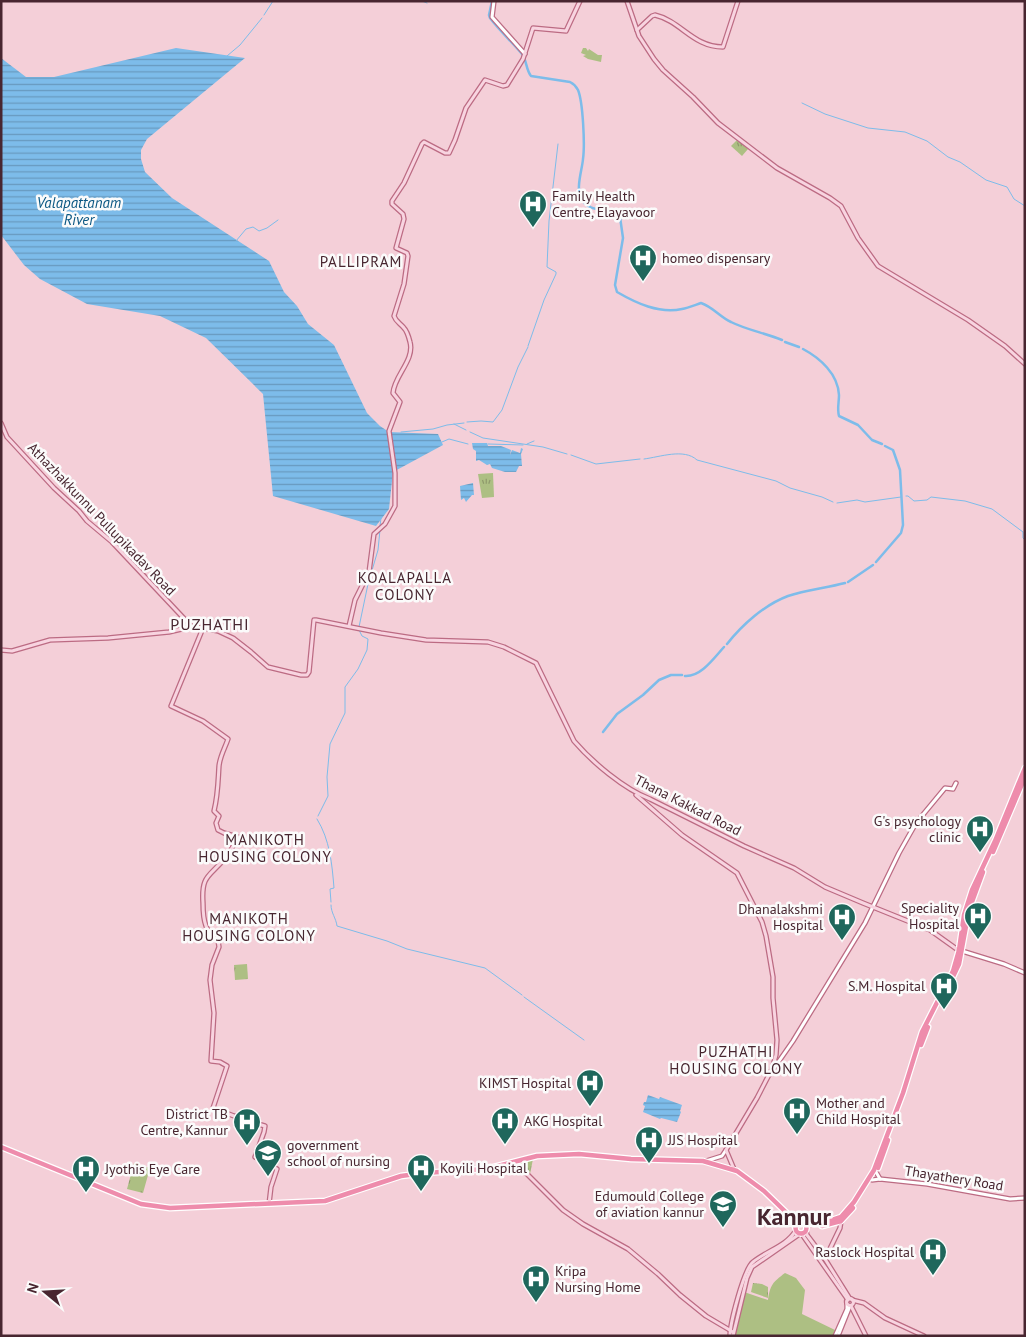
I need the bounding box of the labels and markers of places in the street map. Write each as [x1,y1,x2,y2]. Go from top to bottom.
place label: Family Health Centre, Elayavoor [552,187,655,221]
hospital icon: Family Health Centre, Elayavoor [518,189,548,228]
hospital icon: homeo dispensary [628,243,658,282]
place label: homeo dispensary [662,249,771,267]
place label: G's psychology clinic [874,812,961,846]
hospital icon: G's psychology clinic [965,814,995,853]
place label: Speciality Hospital [901,899,959,933]
place label: Dhanalakshmi Hospital [738,900,823,934]
hospital icon: Speciality Hospital [963,901,993,940]
hospital icon: Dhanalakshmi Hospital [827,902,857,941]
hospital icon: S.M. Hospital [929,971,959,1010]
place label: S.M. Hospital [848,977,925,995]
hospital icon: KIMST Hospital [575,1068,605,1107]
place label: KIMST Hospital [479,1074,571,1092]
place label: Mother and Child Hospital [816,1094,901,1128]
hospital icon: Mother and Child Hospital [782,1096,812,1135]
place label: District TB Centre, Kannur [141,1105,228,1139]
hospital icon: AKG Hospital [490,1106,520,1145]
hospital icon: District TB Centre, Kannur [232,1107,262,1146]
place label: AKG Hospital [524,1112,602,1130]
hospital icon: JJS Hospital [634,1125,664,1164]
place label: JJS Hospital [667,1131,737,1149]
place label: government school of nursing [287,1136,390,1170]
school or university icon: government school of nursing [253,1138,283,1177]
hospital icon: Koyili Hospital [406,1153,436,1192]
hospital icon: Jyothis Eye Care [71,1154,101,1193]
place label: Koyili Hospital [440,1159,527,1177]
place label: Jyothis Eye Care [104,1160,200,1178]
place label: Edumould College of aviation kannur [595,1187,704,1221]
school or university icon: Edumould College of aviation kannur [708,1189,738,1228]
hospital icon: Raslock Hospital [918,1237,948,1276]
place label: Raslock Hospital [815,1243,914,1261]
place label: Kripa Nursing Home [555,1262,641,1296]
hospital icon: Kripa Nursing Home [521,1264,551,1303]

